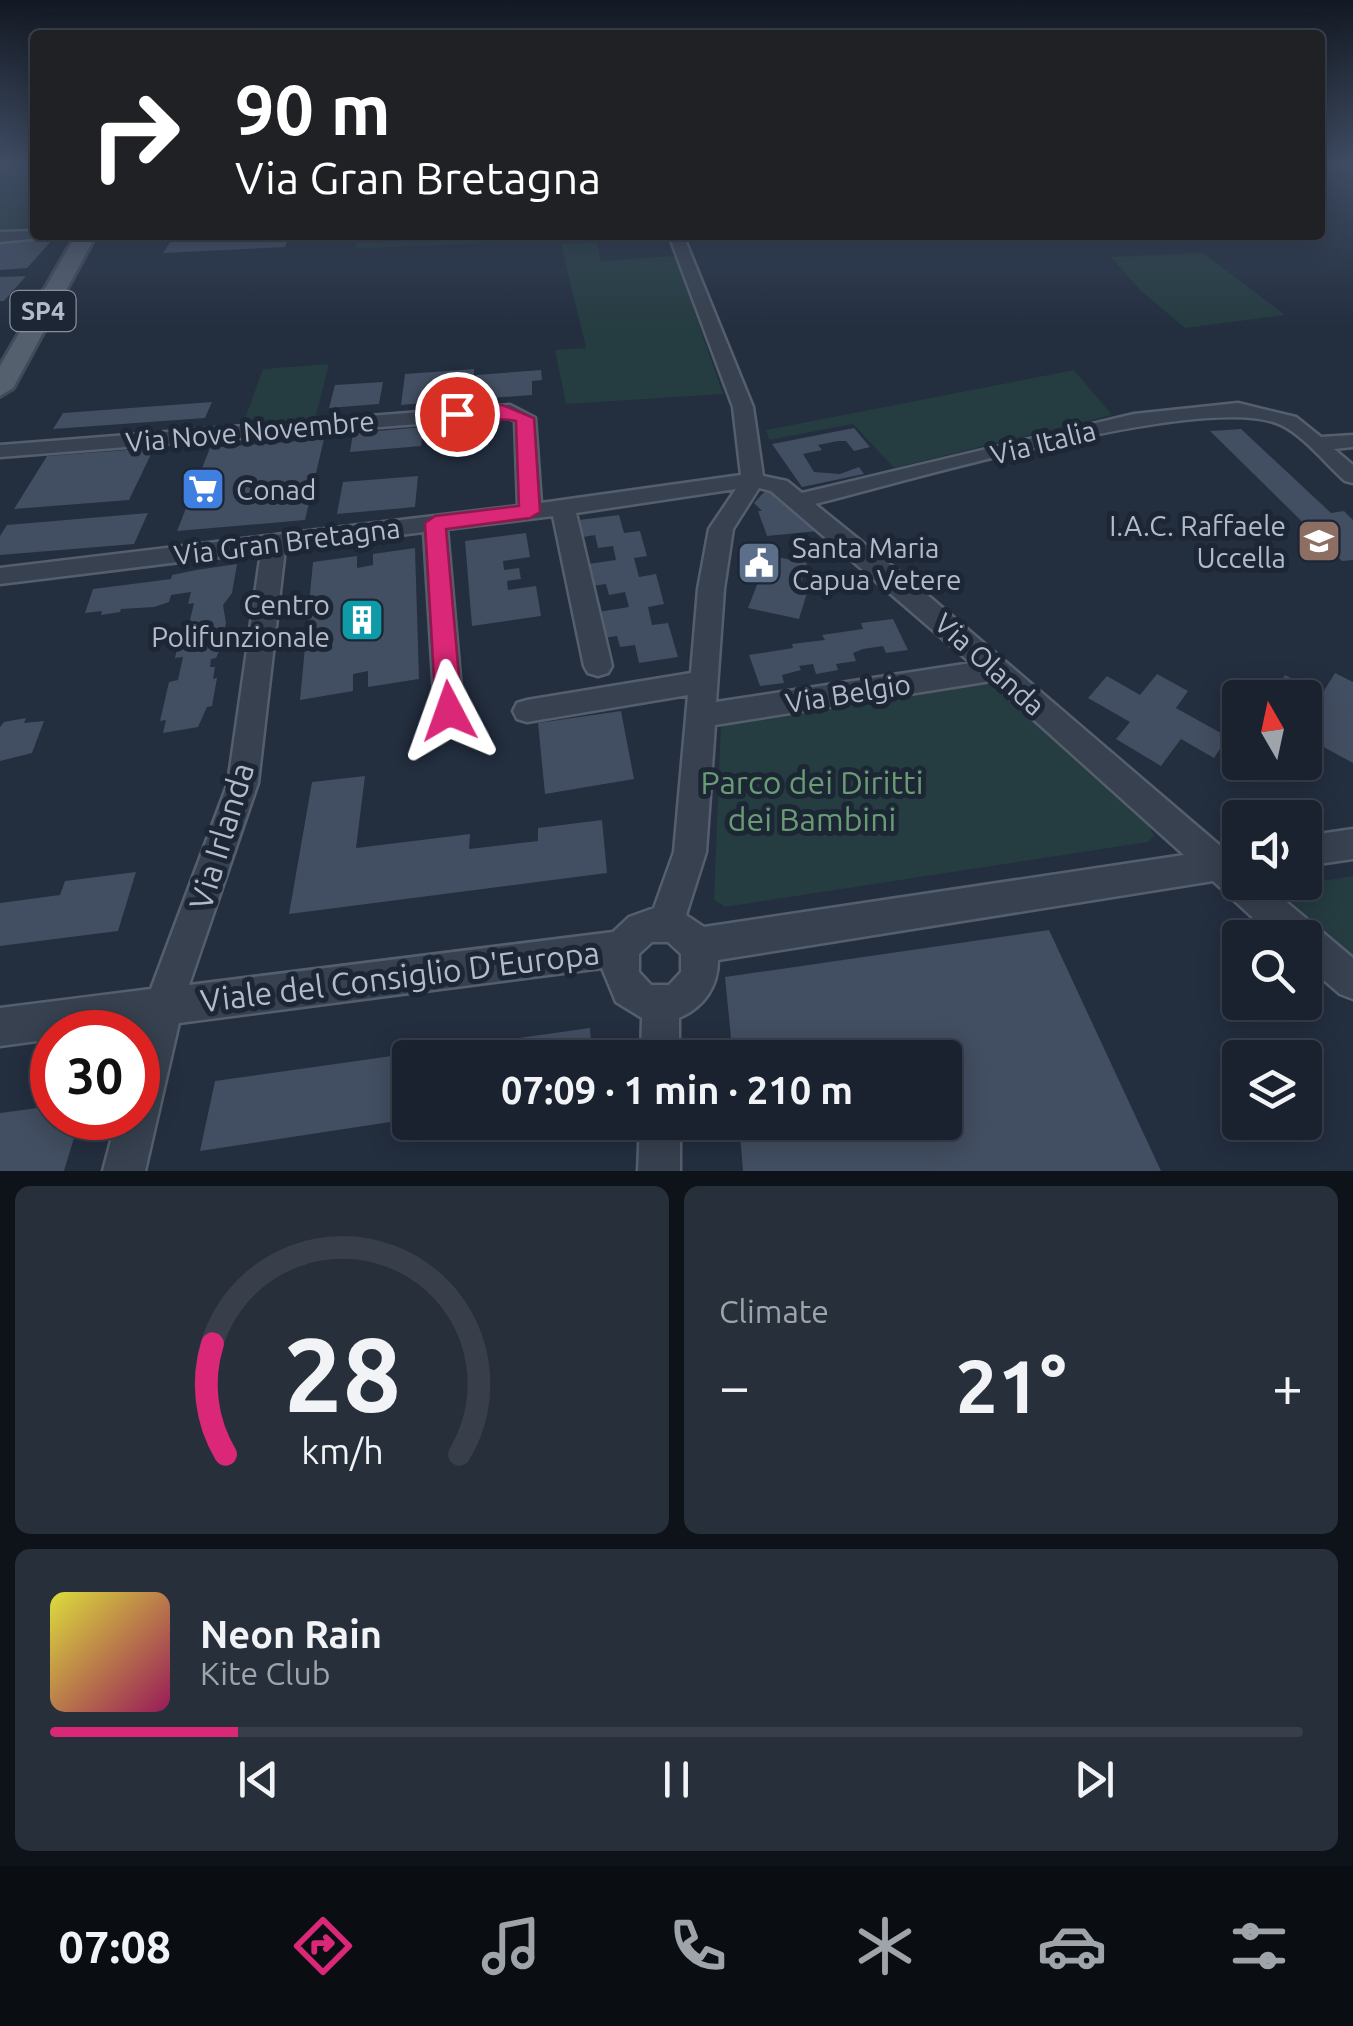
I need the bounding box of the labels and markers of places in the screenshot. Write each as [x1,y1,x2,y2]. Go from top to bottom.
pin [415,372,500,457]
supermarket icon: Conad [180,466,226,512]
place label: Conad [236,474,316,505]
place label: I.A.C. Raffaele Uccella [1109,510,1286,573]
school or university icon: I.A.C. Raffaele Uccella [1296,518,1342,564]
place label: Santa Maria Capua Vetere [792,532,961,595]
public building icon: Santa Maria Capua Vetere [736,540,782,586]
place label: Centro Polifunzionale [151,589,330,652]
building icon: Centro Polifunzionale [339,597,385,643]

